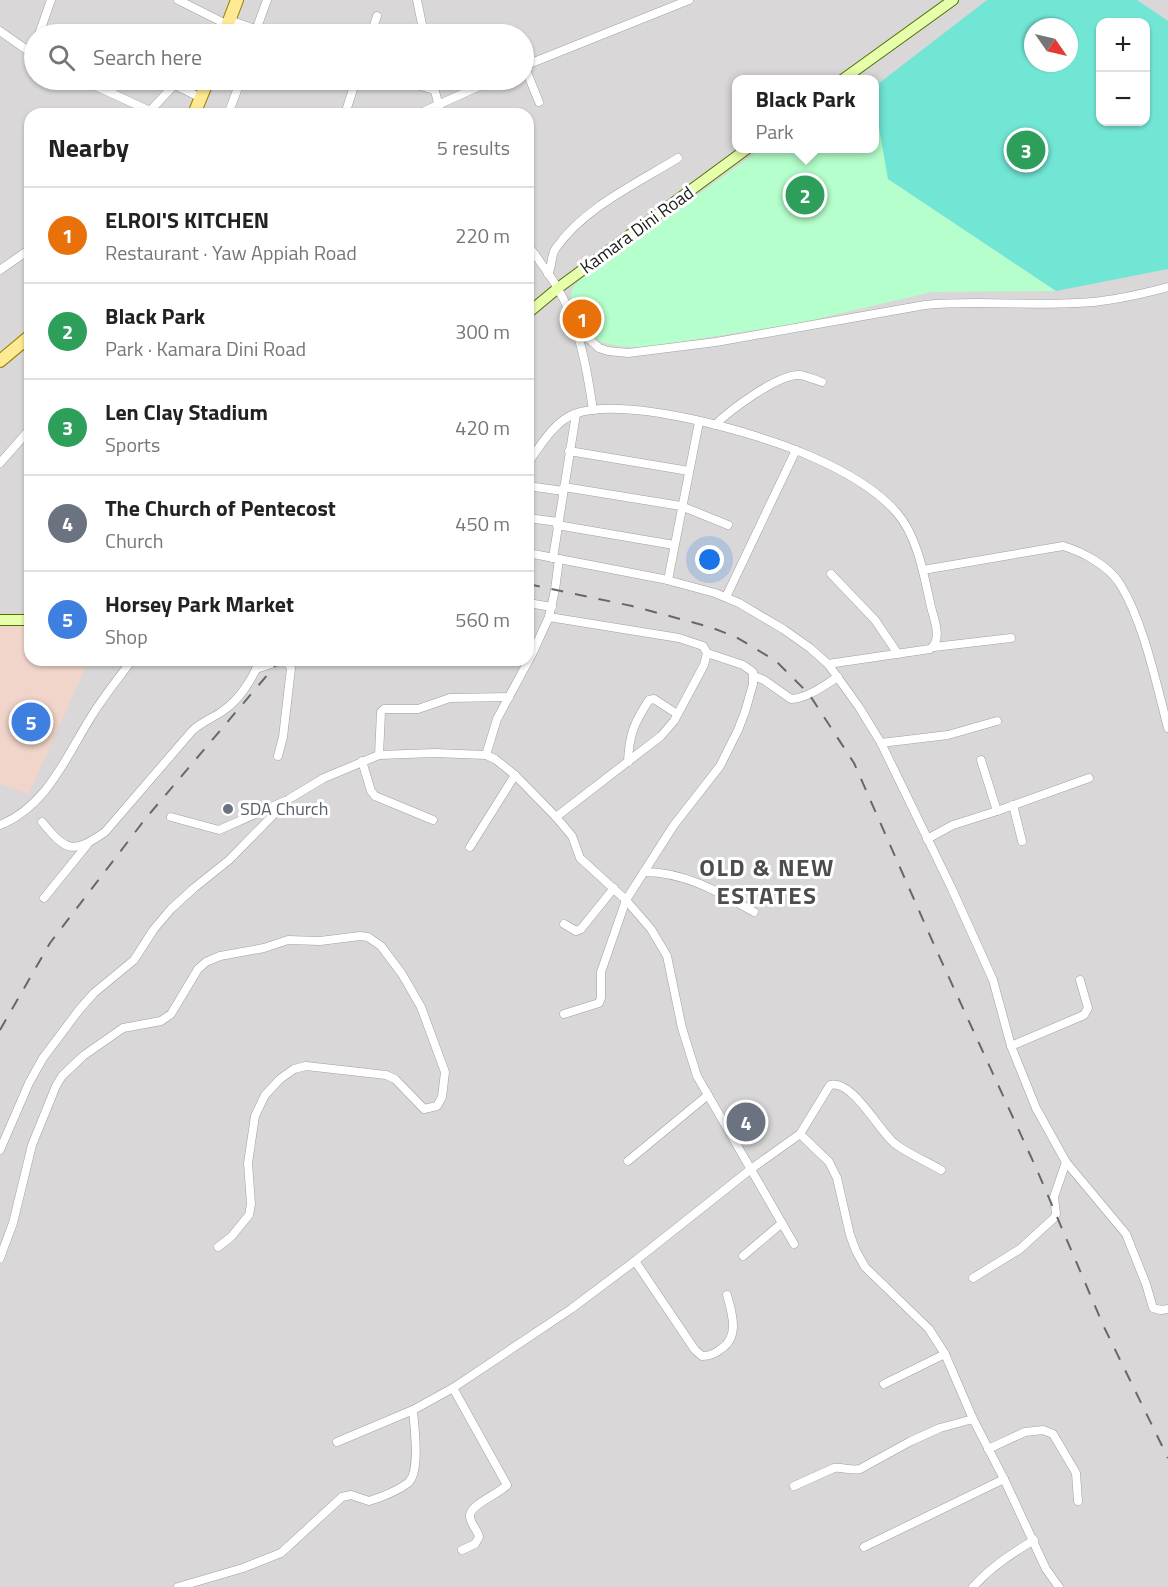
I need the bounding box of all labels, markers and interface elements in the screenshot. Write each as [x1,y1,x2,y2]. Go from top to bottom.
north arrow [1024,18,1078,72]
map controls [1096,18,1150,126]
button: + [1096,18,1150,72]
search box [24,24,534,90]
text: Search here [93,40,202,74]
icon: search [45,41,78,74]
button: − [1096,72,1150,126]
popup [732,75,879,153]
text: Black Park [755,82,856,116]
text: Park [755,116,794,147]
text: Nearby [48,128,129,167]
pin: 3 [1006,128,1046,172]
text: 5 results [437,132,510,163]
pin: 2 [786,172,824,218]
street label: Kamara Dini Road [574,179,699,280]
text: ELROI'S KITCHEN [105,203,269,237]
text: 1 [62,220,73,251]
text: 220 m [455,220,510,251]
text: Restaurant · Yaw Appiah Road [105,237,357,268]
pin: 1 [562,296,602,342]
text: Black Park [105,299,205,333]
text: 2 [62,316,73,347]
text: 300 m [455,316,510,347]
text: Park · Kamara Dini Road [105,333,306,364]
text: Len Clay Stadium [105,395,268,429]
text: 3 [62,412,73,443]
text: 420 m [455,412,510,443]
text: Sports [105,429,160,460]
text: The Church of Pentecost [105,491,336,525]
text: 4 [62,508,73,539]
text: 450 m [455,508,510,539]
text: Church [105,525,163,556]
your location [695,545,724,574]
text: Horsey Park Market [105,587,294,621]
text: 5 [62,604,73,635]
text: 560 m [455,604,510,635]
text: Shop [105,621,148,652]
pin: 5 [12,700,51,744]
place label: SDA Church [240,795,328,822]
marker: SDA Church [221,802,235,816]
district label: OLD & NEW ESTATES [699,849,835,913]
pin: 4 [726,1100,766,1144]

